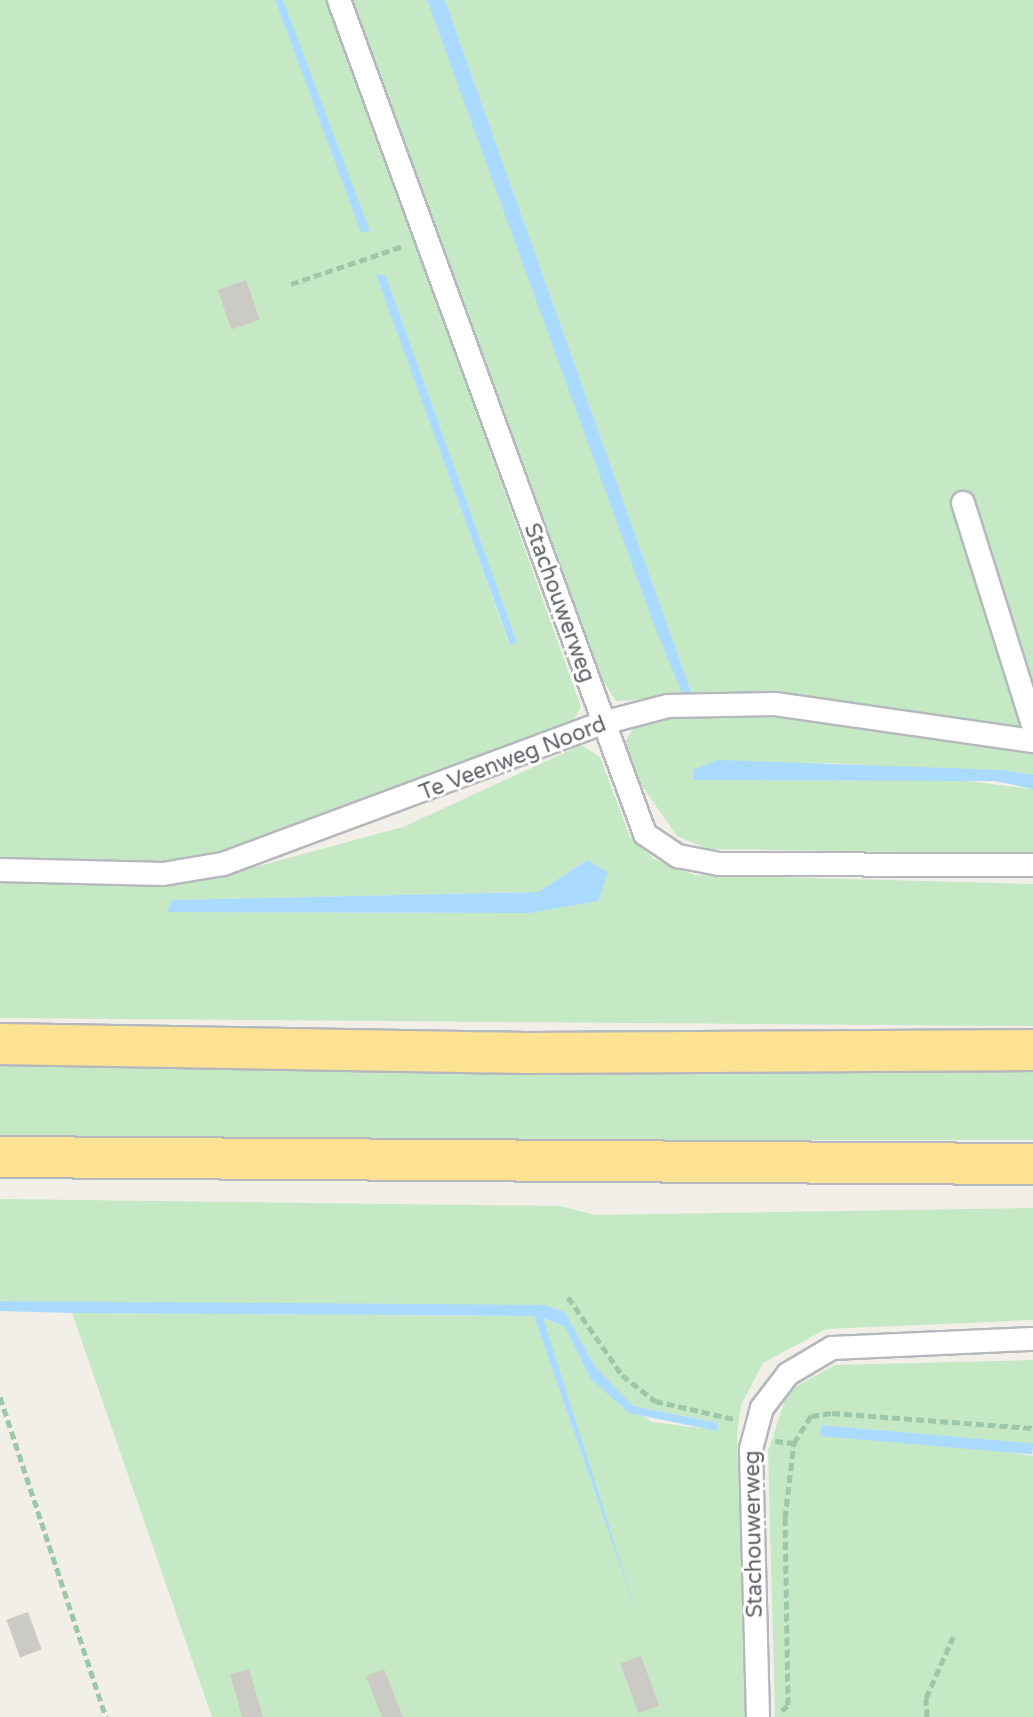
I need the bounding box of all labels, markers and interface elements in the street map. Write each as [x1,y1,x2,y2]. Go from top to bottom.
street label: Stachouwerweg [518,520,600,686]
street label: Te Veenweg Noord [416,711,610,807]
street label: Stachouwerweg [739,1450,769,1618]

